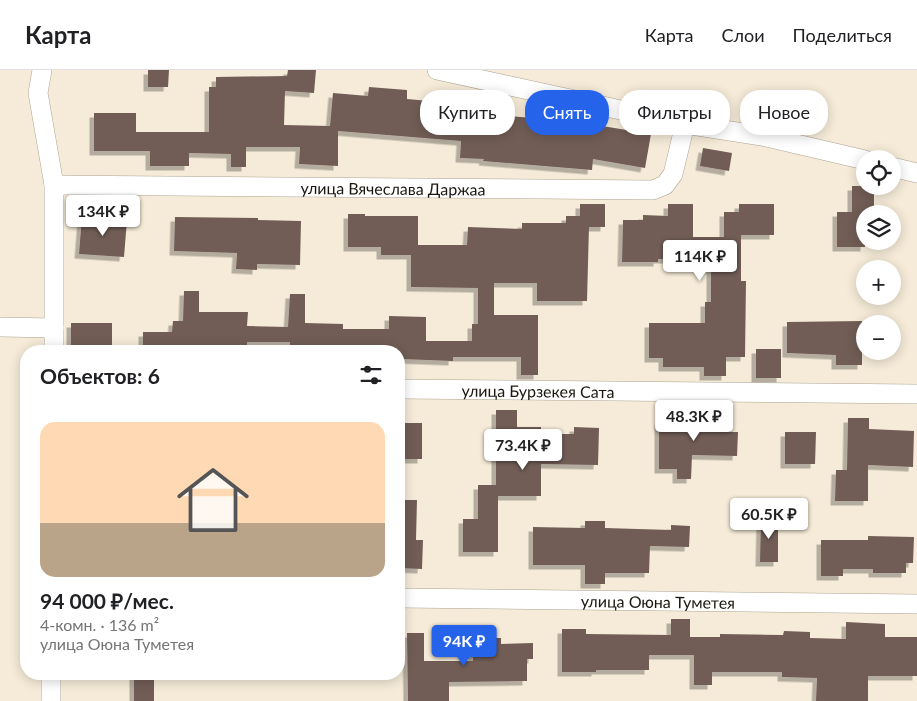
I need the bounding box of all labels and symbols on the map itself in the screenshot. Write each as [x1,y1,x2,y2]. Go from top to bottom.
street label: улица Вячеслава Даржаа [300,178,486,198]
pin: 134K ₽ [62,194,144,237]
pin: 114K ₽ [659,240,741,282]
street label: улица Бурзекея Сата [461,380,615,401]
pin: 48.3K ₽ [648,400,740,442]
pin: 73.4K ₽ [477,428,569,471]
pin: 60.5K ₽ [723,498,815,540]
street label: улица Оюна Туметея [581,591,735,611]
pin: 94K ₽ [429,624,499,667]

